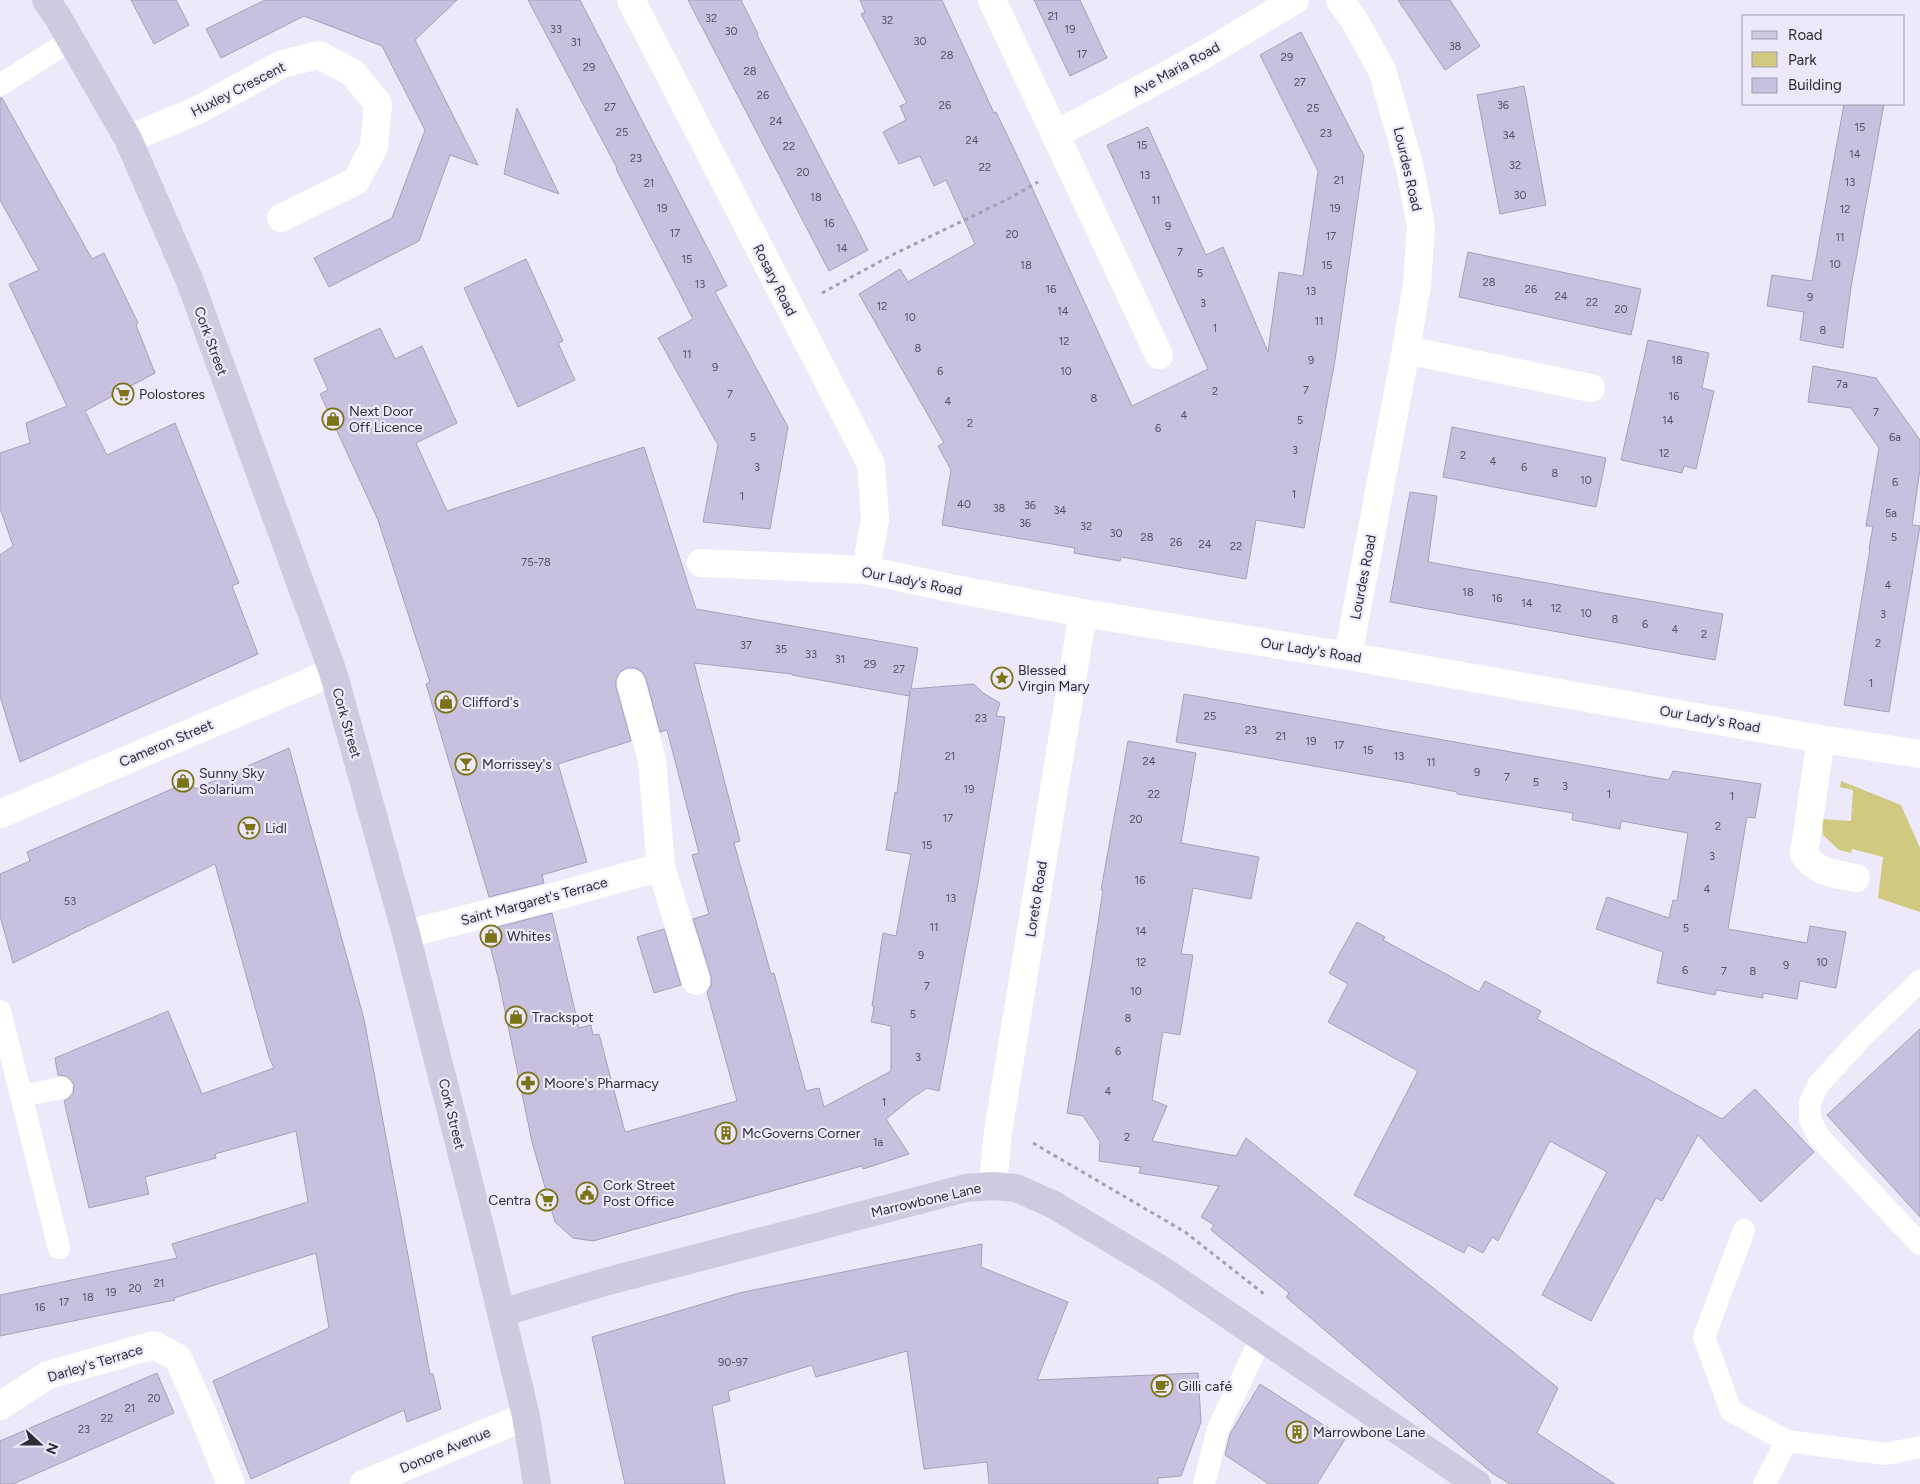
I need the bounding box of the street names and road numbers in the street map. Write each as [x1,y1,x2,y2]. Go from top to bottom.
street label: Ave Maria Road [1130,38,1223,100]
street label: Huxley Crescent [188,58,288,121]
street label: Lourdes Road [1390,125,1425,213]
street label: Rosary Road [749,241,800,319]
street label: Cork Street [190,304,231,378]
street label: Lourdes Road [1347,533,1380,621]
street label: Our Lady's Road [860,563,964,600]
street label: Our Lady's Road [1259,634,1363,667]
street label: Cork Street [328,686,365,760]
street label: Our Lady's Road [1658,702,1762,737]
street label: Cameron Street [117,716,216,771]
street label: Loreto Road [1022,860,1051,938]
street label: Saint Margaret's Terrace [459,874,610,929]
street label: Cork Street [435,1077,469,1151]
street label: Marrowbone Lane [869,1179,983,1221]
street label: Darley's Terrace [46,1341,145,1386]
street label: Donore Avenue [397,1424,493,1477]

